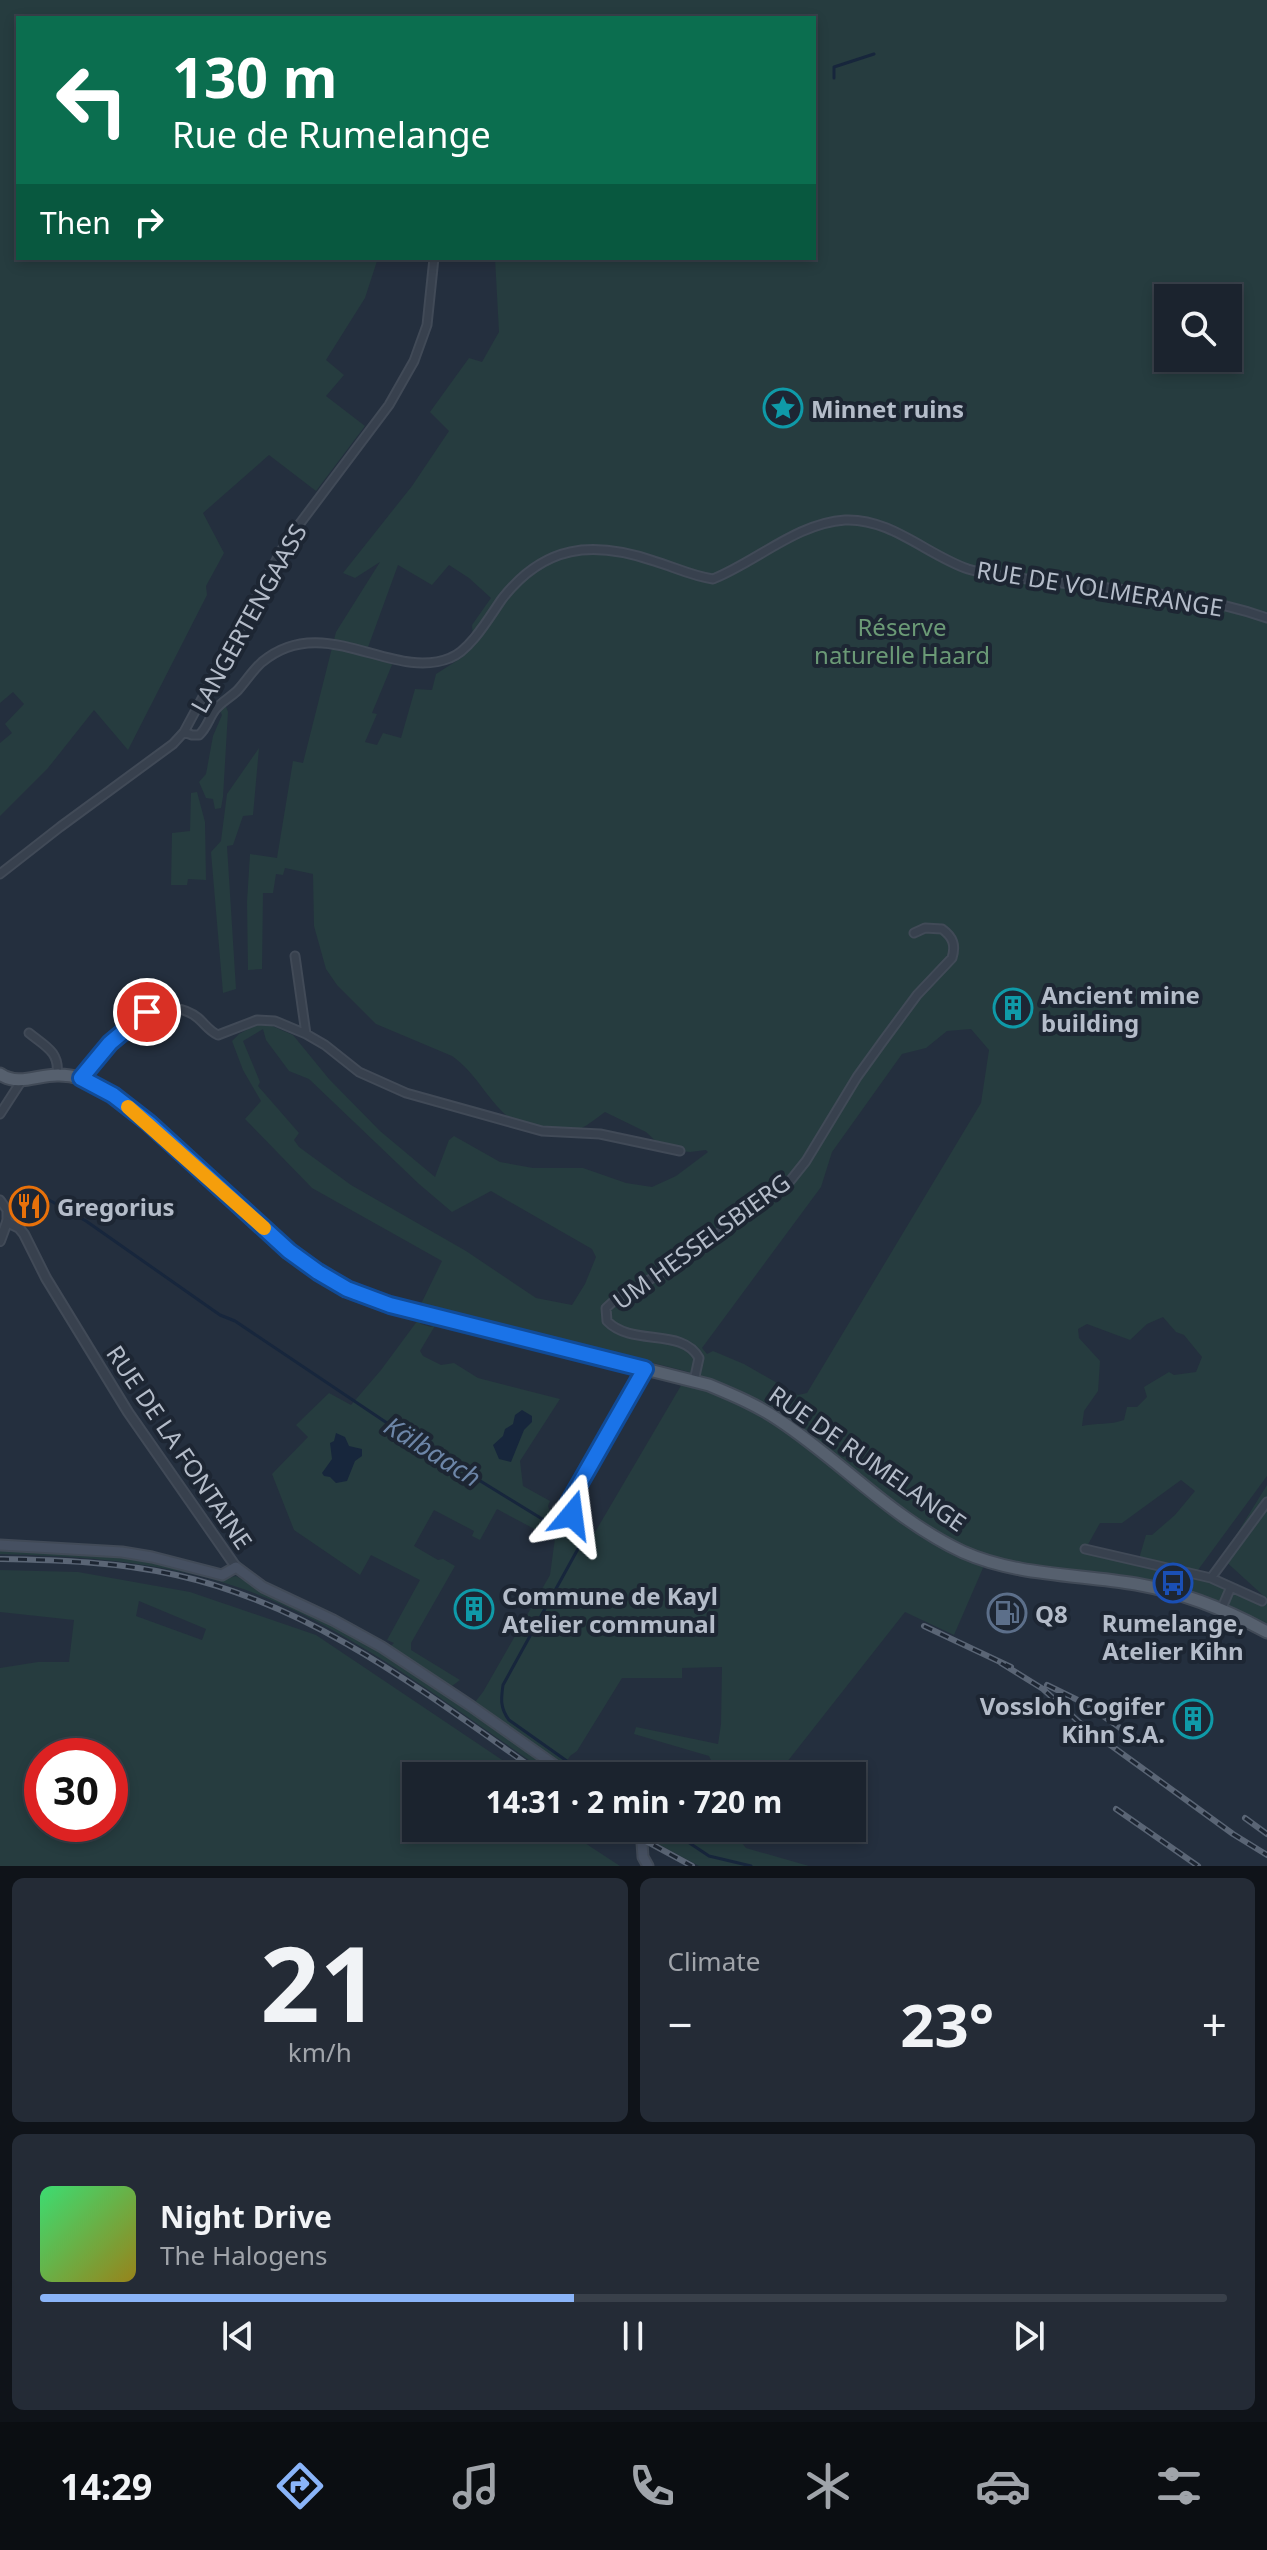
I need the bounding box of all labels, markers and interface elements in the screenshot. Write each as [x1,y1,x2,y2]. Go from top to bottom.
text: 130 m [172,38,337,114]
icon: left [40,48,144,152]
text: Rue de Rumelange [172,110,491,159]
icon: right [127,200,171,244]
text: Then [40,202,111,243]
map controls [1154,284,1242,372]
button: search [1154,284,1242,372]
place icon: Minnet ruins [762,387,804,429]
place label: Minnet ruins [811,392,964,425]
street label: LANGERTENGAASS [182,518,314,718]
street label: RUE DE VOLMERANGE [974,552,1226,624]
park label: Réserve naturelle Haard [814,610,990,671]
pin [113,978,181,1046]
place label: Ancient mine building [1041,978,1200,1039]
building icon: Ancient mine building [992,987,1034,1029]
icon: arrive [125,990,169,1034]
street label: UM HESSELSBIERG [606,1165,796,1317]
restaurant icon: Gregorius [8,1185,50,1227]
place label: Gregorius [57,1190,175,1223]
street label: RUE DE LA FONTAINE [99,1339,261,1555]
street label: RUE DE RUMELANGE [763,1377,973,1539]
water label: Kälbaach [378,1407,488,1495]
position arrow [530,1473,614,1557]
bus stop icon: Rumelange, Atelier Kihn [1152,1562,1194,1604]
place label: Commune de Kayl Atelier communal [502,1579,718,1640]
building icon: Commune de Kayl Atelier communal [453,1588,495,1630]
fuel station icon: Q8 [986,1592,1028,1634]
place label: Q8 [1035,1597,1068,1630]
place label: Rumelange, Atelier Kihn [1102,1606,1244,1667]
place label: Vossloh Cogifer Kihn S.A. [980,1689,1165,1750]
building icon: Vossloh Cogifer Kihn S.A. [1172,1698,1214,1740]
speed limit sign: 30 [24,1738,128,1842]
text: 14:31 · 2 min · 720 m [486,1781,782,1822]
text: 21 [260,1911,379,2052]
text: Climate [668,1943,760,1979]
text: 23° [900,1983,994,2065]
text: − [668,1994,693,2054]
text: + [1202,1994,1227,2054]
text: km/h [288,2034,352,2070]
text: Night Drive [160,2196,332,2237]
text: The Halogens [160,2237,327,2273]
icon: previous [216,2314,260,2358]
icon: pause [611,2314,655,2358]
icon: next [1007,2314,1051,2358]
icon: directions [272,2458,328,2514]
icon: music [448,2458,504,2514]
icon: phone [624,2458,680,2514]
icon: climate [800,2458,856,2514]
icon: car [975,2458,1031,2514]
icon: filters [1151,2458,1207,2514]
text: 14:29 [60,2462,152,2511]

